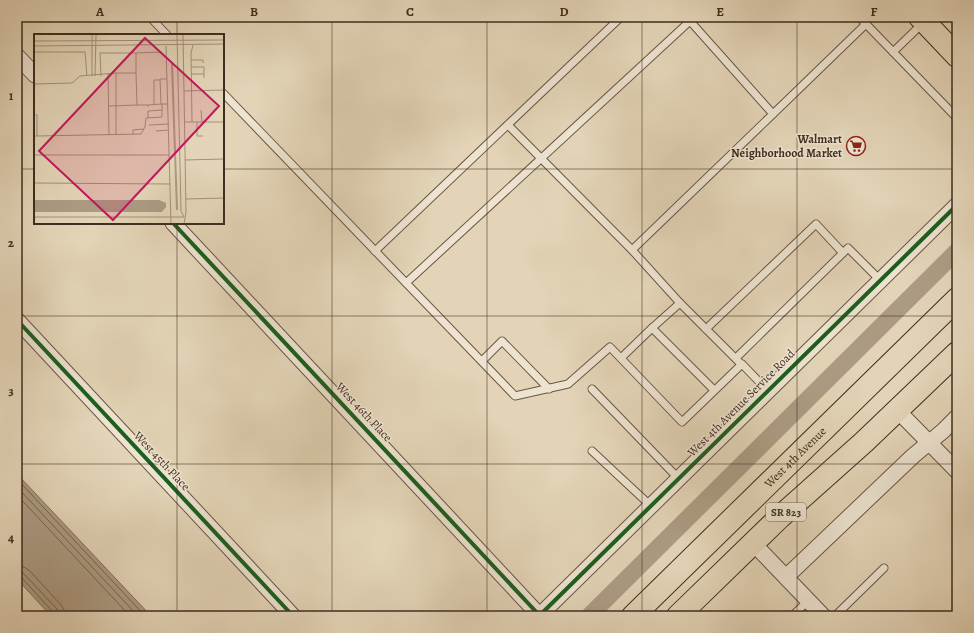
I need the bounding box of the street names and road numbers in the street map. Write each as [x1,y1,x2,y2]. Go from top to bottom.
street label: West 4th Avenue Service Road [684,346,798,460]
street label: West 46th Place [332,378,396,445]
street label: West 4th Avenue [760,424,828,490]
street label: West 45th Place [130,427,194,494]
road number: SR 823 [766,503,806,521]

